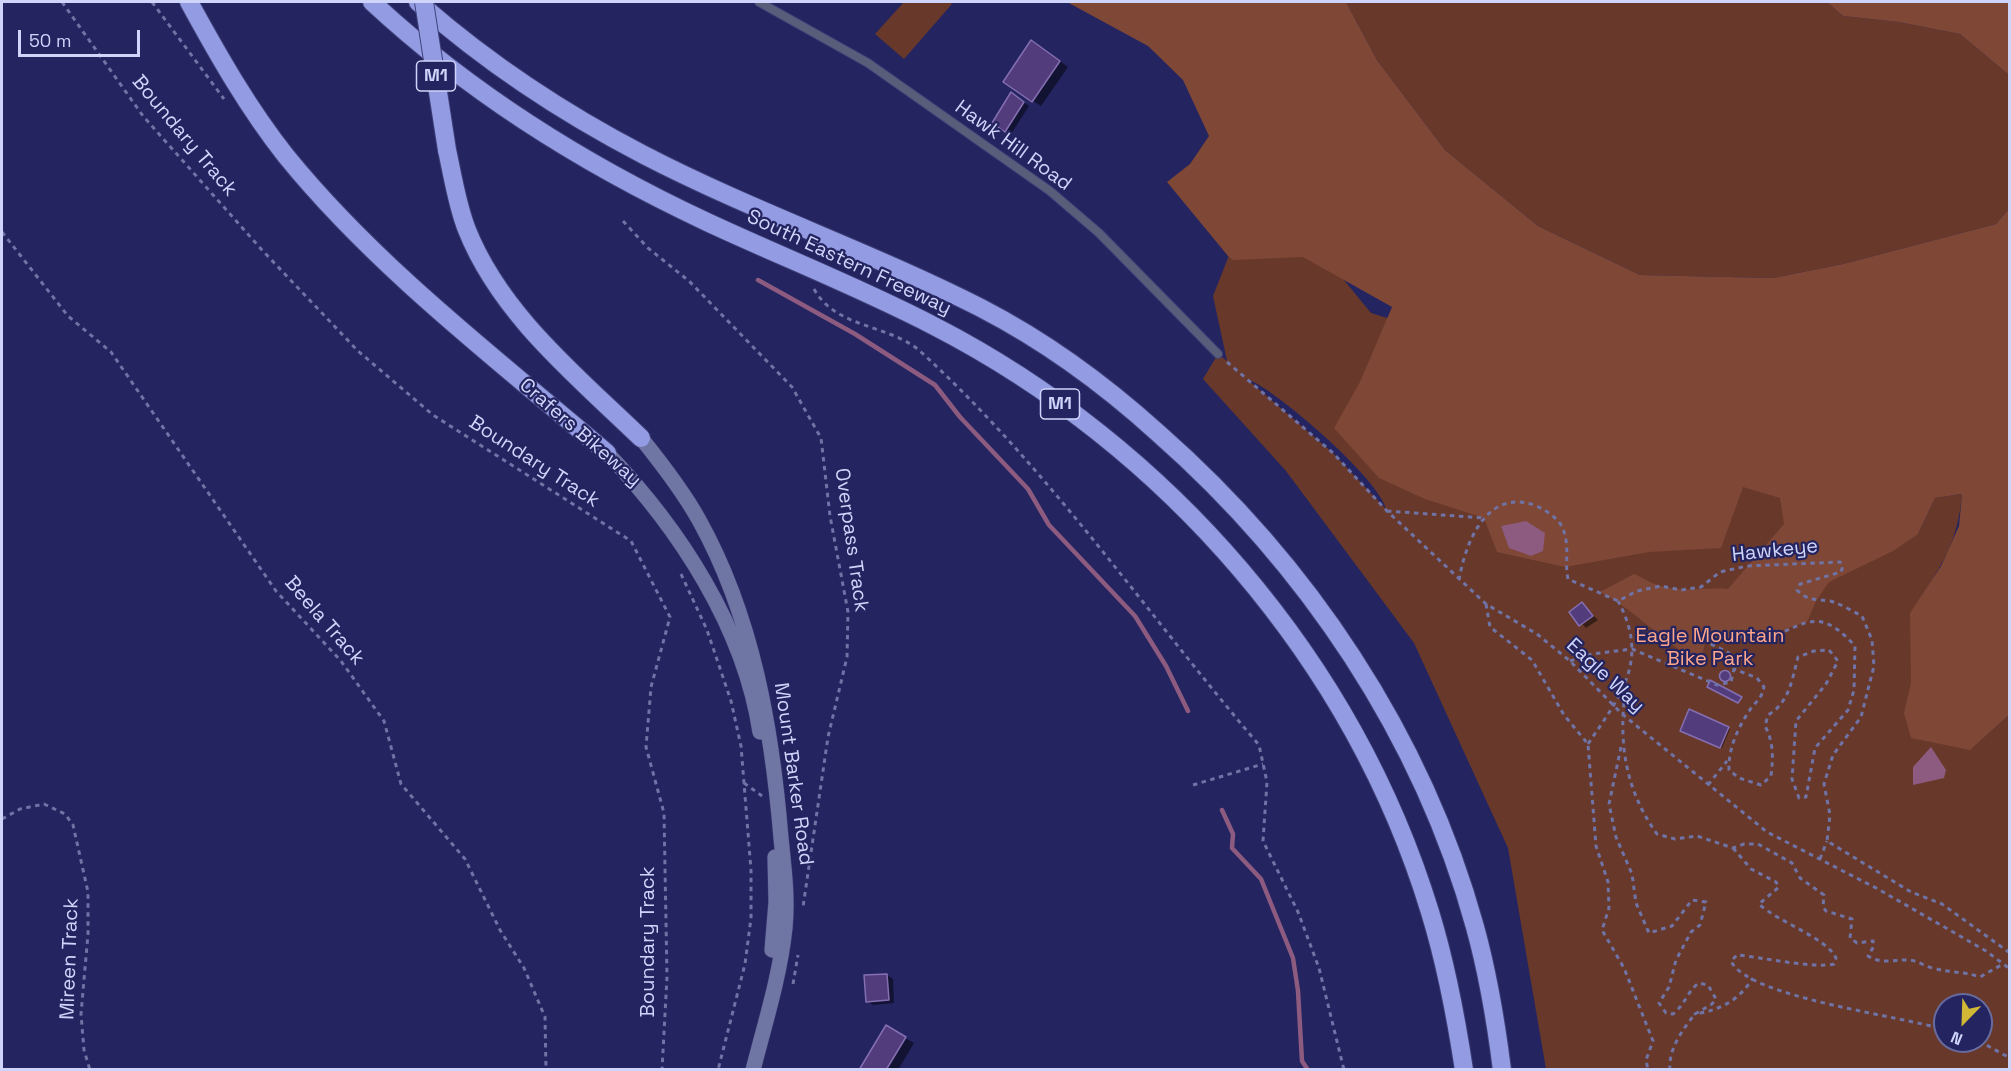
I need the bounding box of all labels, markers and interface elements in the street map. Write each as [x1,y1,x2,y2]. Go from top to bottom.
scale bar [21,18,142,56]
text: 50 m [29,29,71,52]
road number: M1 [416,61,456,91]
street label: Boundary Track [126,71,242,201]
street label: Hawk Hill Road [950,96,1076,196]
street label: South Eastern Freeway [743,205,955,321]
street label: Crafers Bikeway [514,374,646,492]
road number: M1 [1040,389,1080,419]
street label: Boundary Track [464,411,604,513]
street label: Overpass Track [829,467,873,613]
street label: Hawkeye [1731,535,1819,567]
street label: Beela Track [279,572,369,670]
park label: Eagle Mountain Bike Park [1636,625,1784,672]
street label: Eagle Way [1561,634,1649,718]
street label: Mount Barker Road [768,681,818,867]
street label: Boundary Track [637,867,661,1017]
street label: Mireen Track [56,898,84,1020]
north arrow [1933,993,1993,1053]
text: N [1948,1026,1966,1050]

